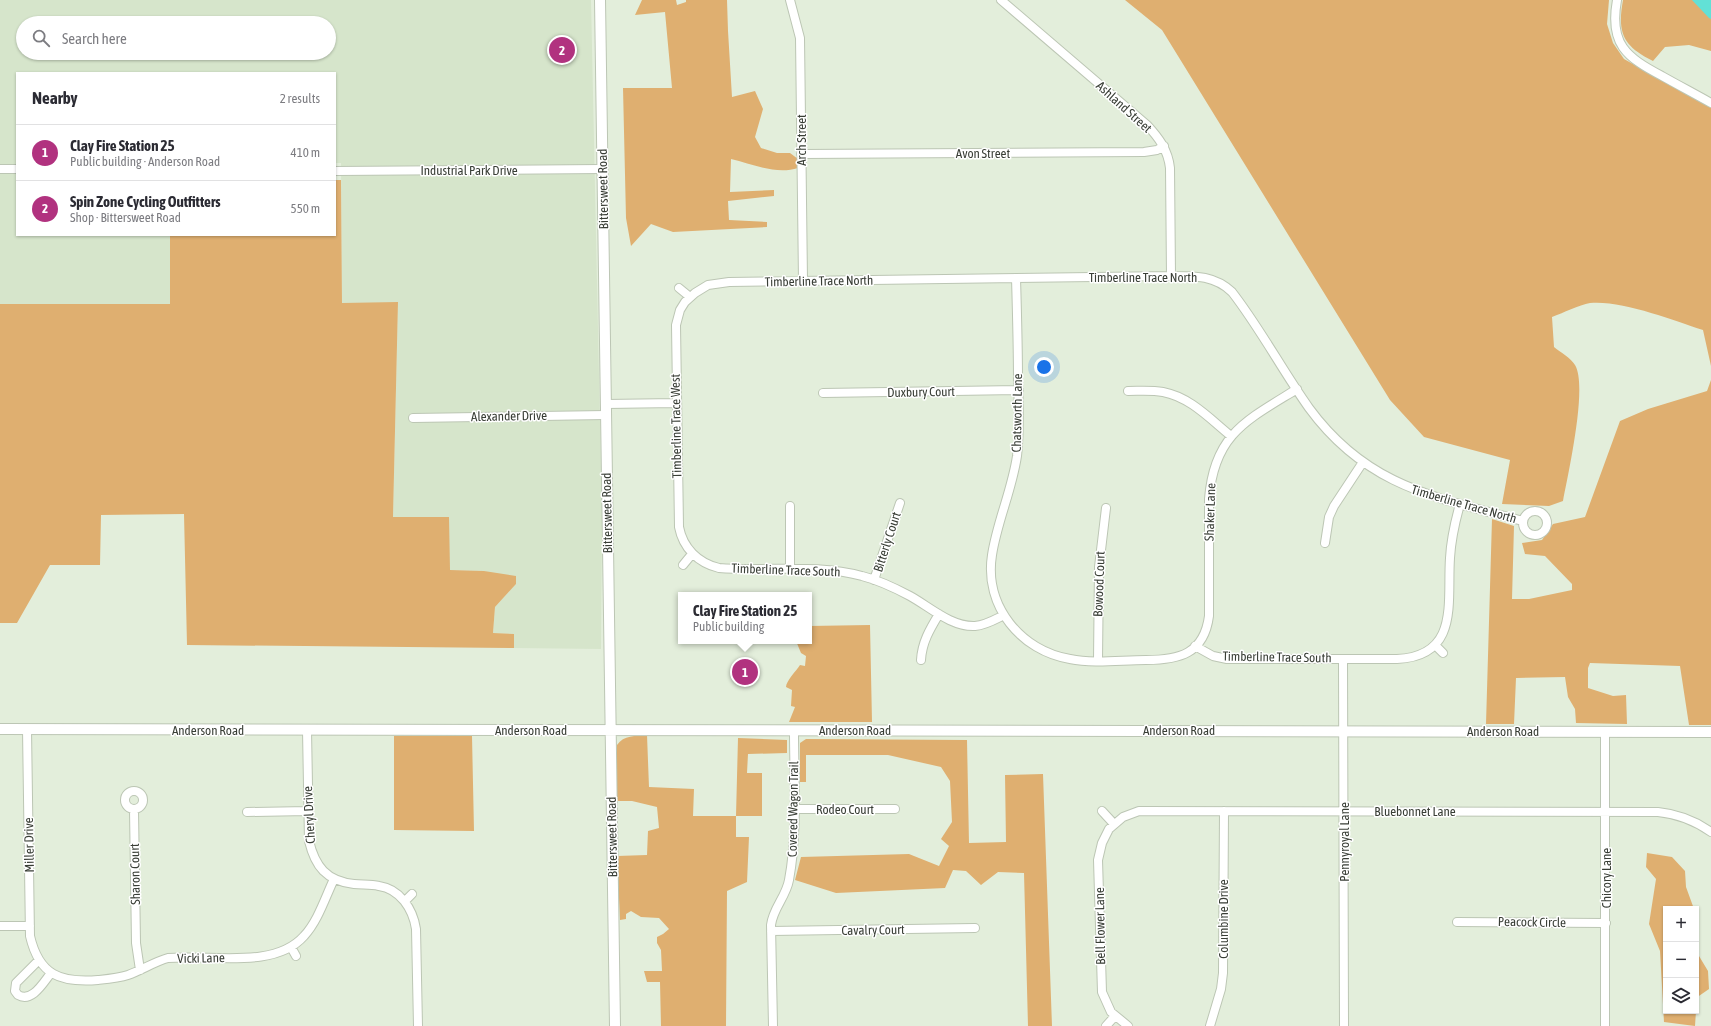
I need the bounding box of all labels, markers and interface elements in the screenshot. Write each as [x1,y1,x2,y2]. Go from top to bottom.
search box [16,16,336,60]
icon: search [30,27,52,49]
text: Search here [62,30,127,47]
pin: 2 [549,35,575,65]
street label: Ashland Street [1093,78,1155,136]
text: Nearby [32,88,78,108]
text: 2 results [280,91,320,106]
street label: Arch Street [794,114,809,166]
text: Clay Fire Station 25 [70,137,175,154]
text: 1 [42,145,48,160]
text: 410 m [291,145,320,160]
street label: Avon Street [956,146,1010,161]
street label: Bittersweet Road [595,149,611,229]
text: Public building · Anderson Road [70,154,220,169]
street label: Industrial Park Drive [420,163,518,178]
text: Spin Zone Cycling Outfitters [70,193,221,210]
text: 2 [42,201,48,216]
text: 550 m [291,201,320,216]
text: Shop · Bittersweet Road [70,210,181,225]
street label: Timberline Trace North [1089,270,1197,285]
street label: Timberline Trace North [765,273,873,289]
your location [1034,357,1054,377]
street label: Timberline Trace West [668,373,684,478]
street label: Chatsworth Lane [1009,373,1025,453]
street label: Duxbury Court [887,384,955,400]
street label: Alexander Drive [471,408,547,424]
street label: Bittersweet Road [599,473,615,553]
street label: Timberline Trace North [1410,482,1518,526]
street label: Shaker Lane [1201,483,1219,541]
street label: Bitterly Court [870,510,904,574]
street label: Bowood Court [1090,551,1108,617]
street label: Timberline Trace South [731,561,841,579]
popup [678,592,812,644]
text: Clay Fire Station 25 [693,602,797,619]
text: Public building [693,619,764,634]
street label: Timberline Trace South [1222,649,1332,665]
pin: 1 [732,657,758,687]
street label: Anderson Road [172,723,244,738]
street label: Anderson Road [495,723,567,738]
street label: Anderson Road [819,723,891,738]
street label: Anderson Road [1143,723,1215,738]
street label: Anderson Road [1467,724,1539,739]
street label: Covered Wagon Trail [785,760,801,857]
street label: Cheryl Drive [300,786,318,844]
street label: Bittersweet Road [604,797,620,877]
street label: Rodeo Court [816,802,874,817]
street label: Pennyroyal Lane [1337,802,1352,882]
street label: Bluebonnet Lane [1374,804,1456,819]
street label: Miller Drive [21,817,37,873]
street label: Sharon Court [127,843,143,905]
street label: Chicory Lane [1599,848,1614,908]
street label: Columbine Drive [1216,879,1231,959]
street label: Bell Flower Lane [1092,887,1108,965]
map controls [1663,906,1699,1014]
button: + [1663,906,1699,942]
street label: Peacock Circle [1498,914,1566,930]
street label: Cavalry Court [841,922,905,938]
button: − [1663,942,1699,978]
street label: Vicki Lane [177,950,225,966]
button: layers [1663,978,1699,1014]

